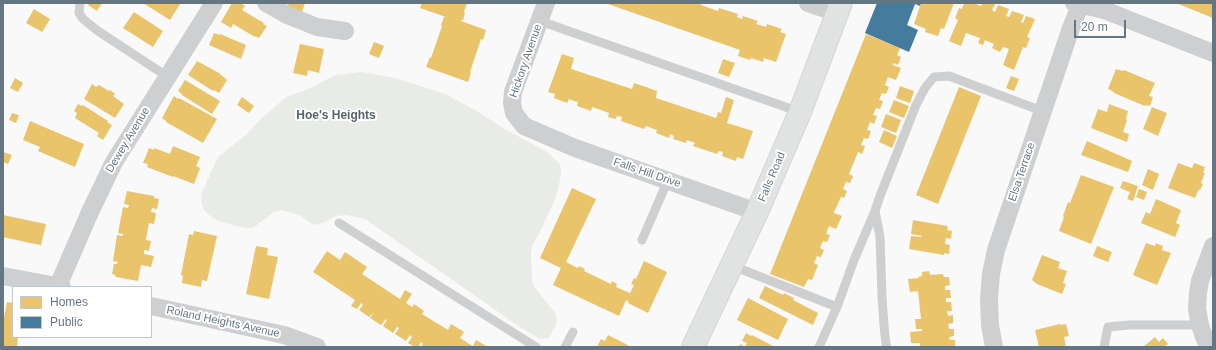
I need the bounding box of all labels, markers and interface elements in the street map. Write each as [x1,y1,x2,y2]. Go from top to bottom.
scale bar [1076,12,1128,38]
text: 20 m [1081,20,1108,34]
street label: Hickory Avenue [507,23,545,99]
street label: Dewey Avenue [103,105,153,175]
district label: Hoe's Heights [296,109,376,123]
street label: Elsa Terrace [1006,141,1038,203]
street label: Falls Road [756,150,788,204]
street label: Falls Hill Drive [612,155,682,191]
legend [12,286,152,338]
text: Homes [50,295,88,309]
street label: Roland Heights Avenue [165,304,281,340]
text: Public [50,315,83,329]

